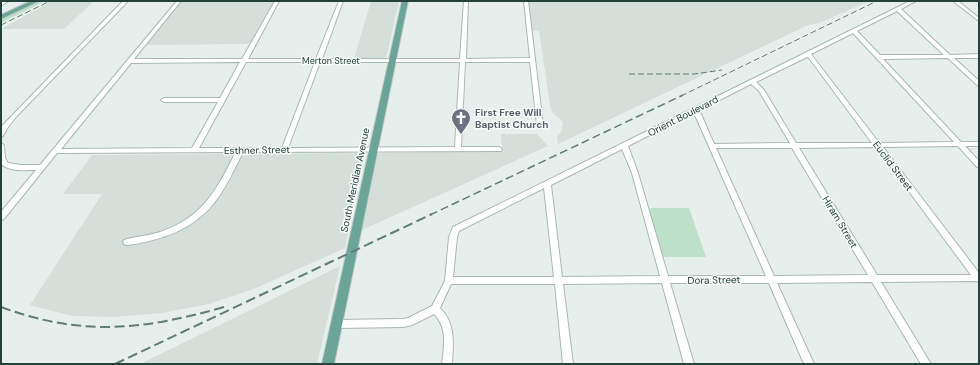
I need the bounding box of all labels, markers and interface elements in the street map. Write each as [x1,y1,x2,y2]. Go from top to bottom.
street label: Merton Street [302,55,360,67]
street label: Orient Boulevard [646,93,720,139]
place label: First Free Will Baptist Church [475,106,549,131]
church icon: First Free Will Baptist Church [450,107,472,135]
street label: South Meridian Avenue [338,126,372,233]
street label: Euclid Street [870,139,916,194]
street label: Esthner Street [224,143,290,157]
street label: Hiram Street [819,194,861,250]
street label: Dora Street [687,273,741,287]

